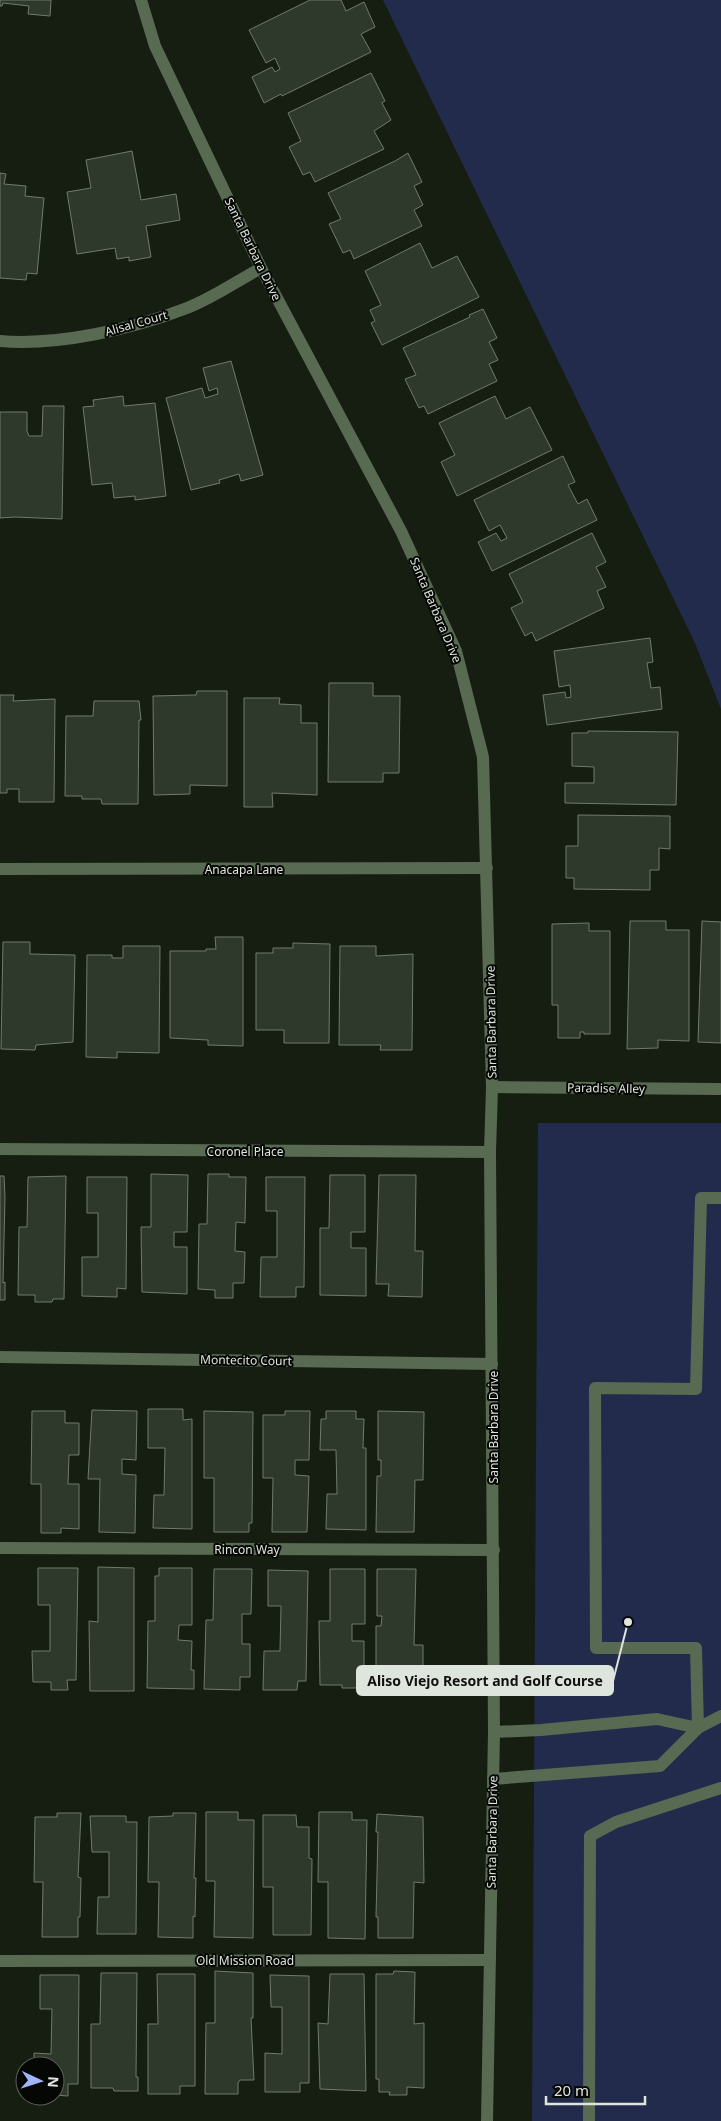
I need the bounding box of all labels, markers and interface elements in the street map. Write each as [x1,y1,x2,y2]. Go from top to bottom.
street label: Santa Barbara Drive [221,195,285,304]
street label: Alisal Court [103,306,170,340]
street label: Santa Barbara Drive [406,555,466,665]
street label: Anacapa Lane [205,861,284,878]
street label: Santa Barbara Drive [482,965,500,1079]
street label: Paradise Alley [567,1079,646,1097]
street label: Coronel Place [207,1143,284,1160]
street label: Montecito Court [200,1351,293,1369]
street label: Santa Barbara Drive [485,1370,502,1483]
street label: Rincon Way [214,1541,281,1558]
callout: Aliso Viejo Resort and Golf Course [357,1666,613,1695]
text: Aliso Viejo Resort and Golf Course [367,1671,603,1690]
street label: Santa Barbara Drive [483,1775,501,1889]
street label: Old Mission Road [196,1952,294,1969]
north arrow [15,2056,65,2106]
scale bar [546,2074,645,2106]
text: N [44,2076,63,2088]
text: 20 m [554,2080,589,2100]

